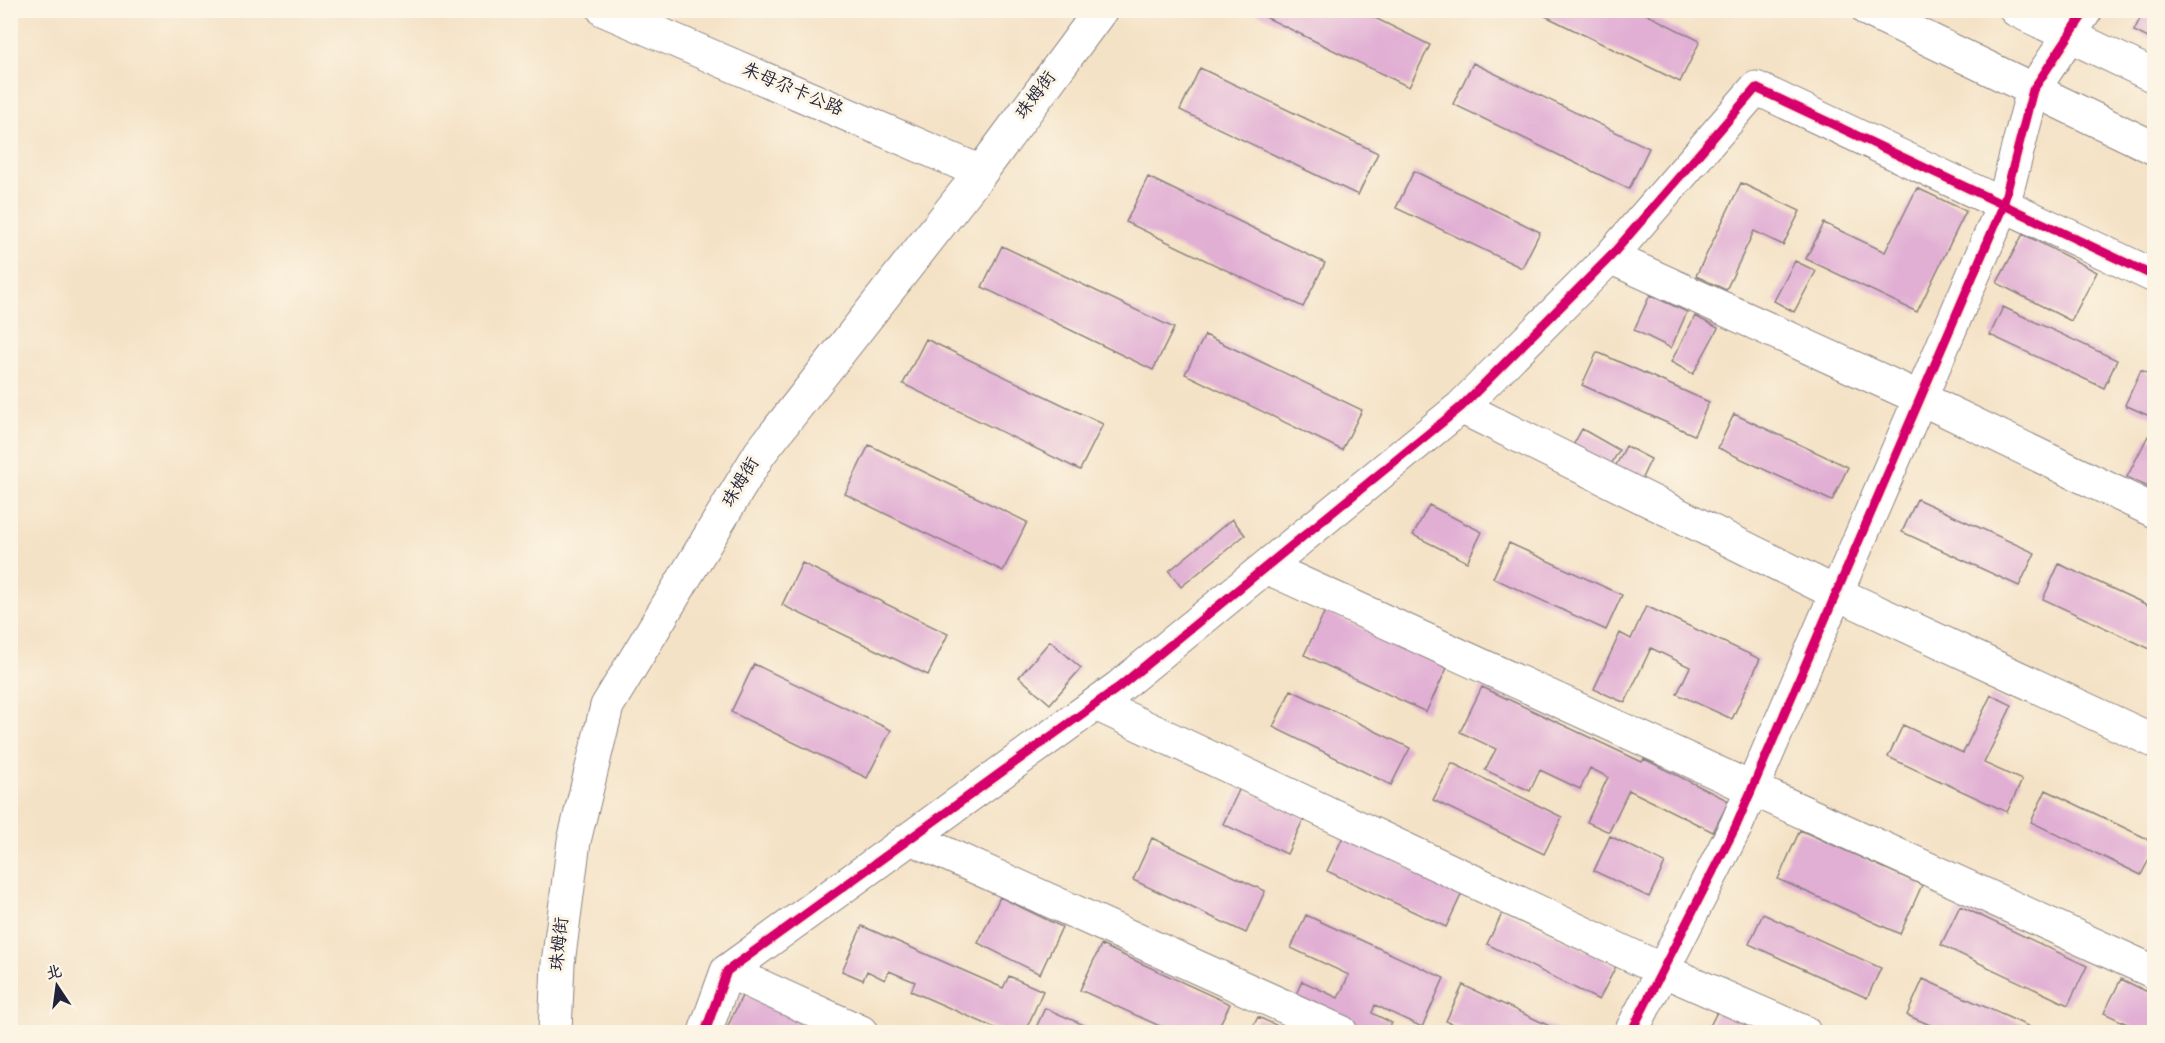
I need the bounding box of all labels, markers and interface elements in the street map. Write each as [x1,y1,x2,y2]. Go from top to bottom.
street label: 朱母尕卡公路 [738,59,846,122]
street label: 珠姆街 [1012,68,1062,124]
street label: 珠姆街 [718,454,765,512]
street label: 珠姆街 [547,916,574,972]
north arrow [27,956,87,1016]
text: 北 [44,963,64,986]

